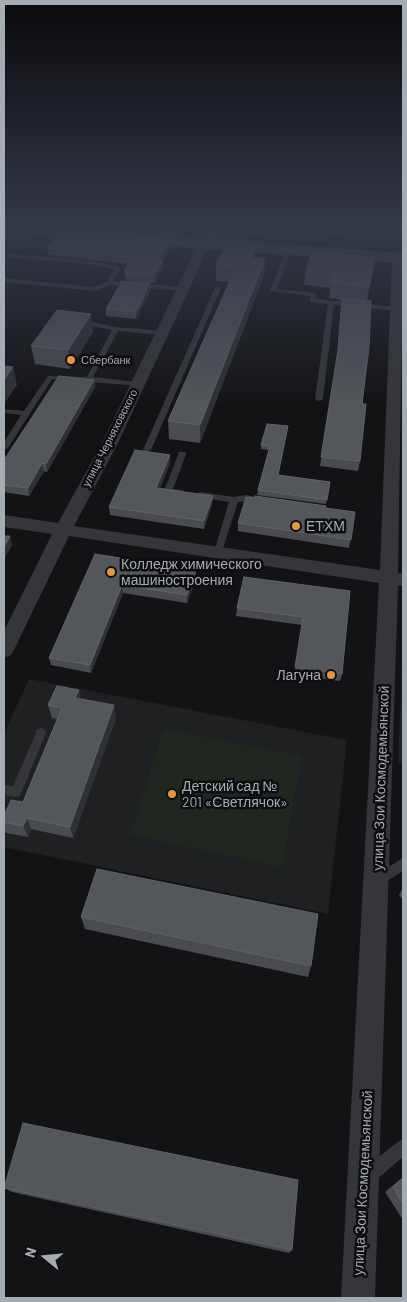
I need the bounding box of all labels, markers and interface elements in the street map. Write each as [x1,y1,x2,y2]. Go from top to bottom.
place label: Сбербанк [81,353,130,367]
marker: Сбербанк [65,354,77,366]
street label: улица Черняховского [80,387,140,489]
place label: ЕТХМ [306,518,345,534]
marker: ЕТХМ [290,520,302,532]
place label: Колледж химического машиностроения [121,556,262,588]
marker: Колледж химического машиностроения [105,566,117,578]
place label: Лагуна [276,667,321,683]
marker: Лагуна [325,669,337,681]
street label: улица Зои Космодемьянской [369,685,393,871]
place label: Детский сад № 201 «Светлячок» [182,778,288,810]
marker: Детский сад № 201 «Светлячок» [166,788,178,800]
street label: улица Зои Космодемьянской [350,1090,376,1276]
north arrow [20,1232,70,1282]
text: N [21,1246,40,1259]

